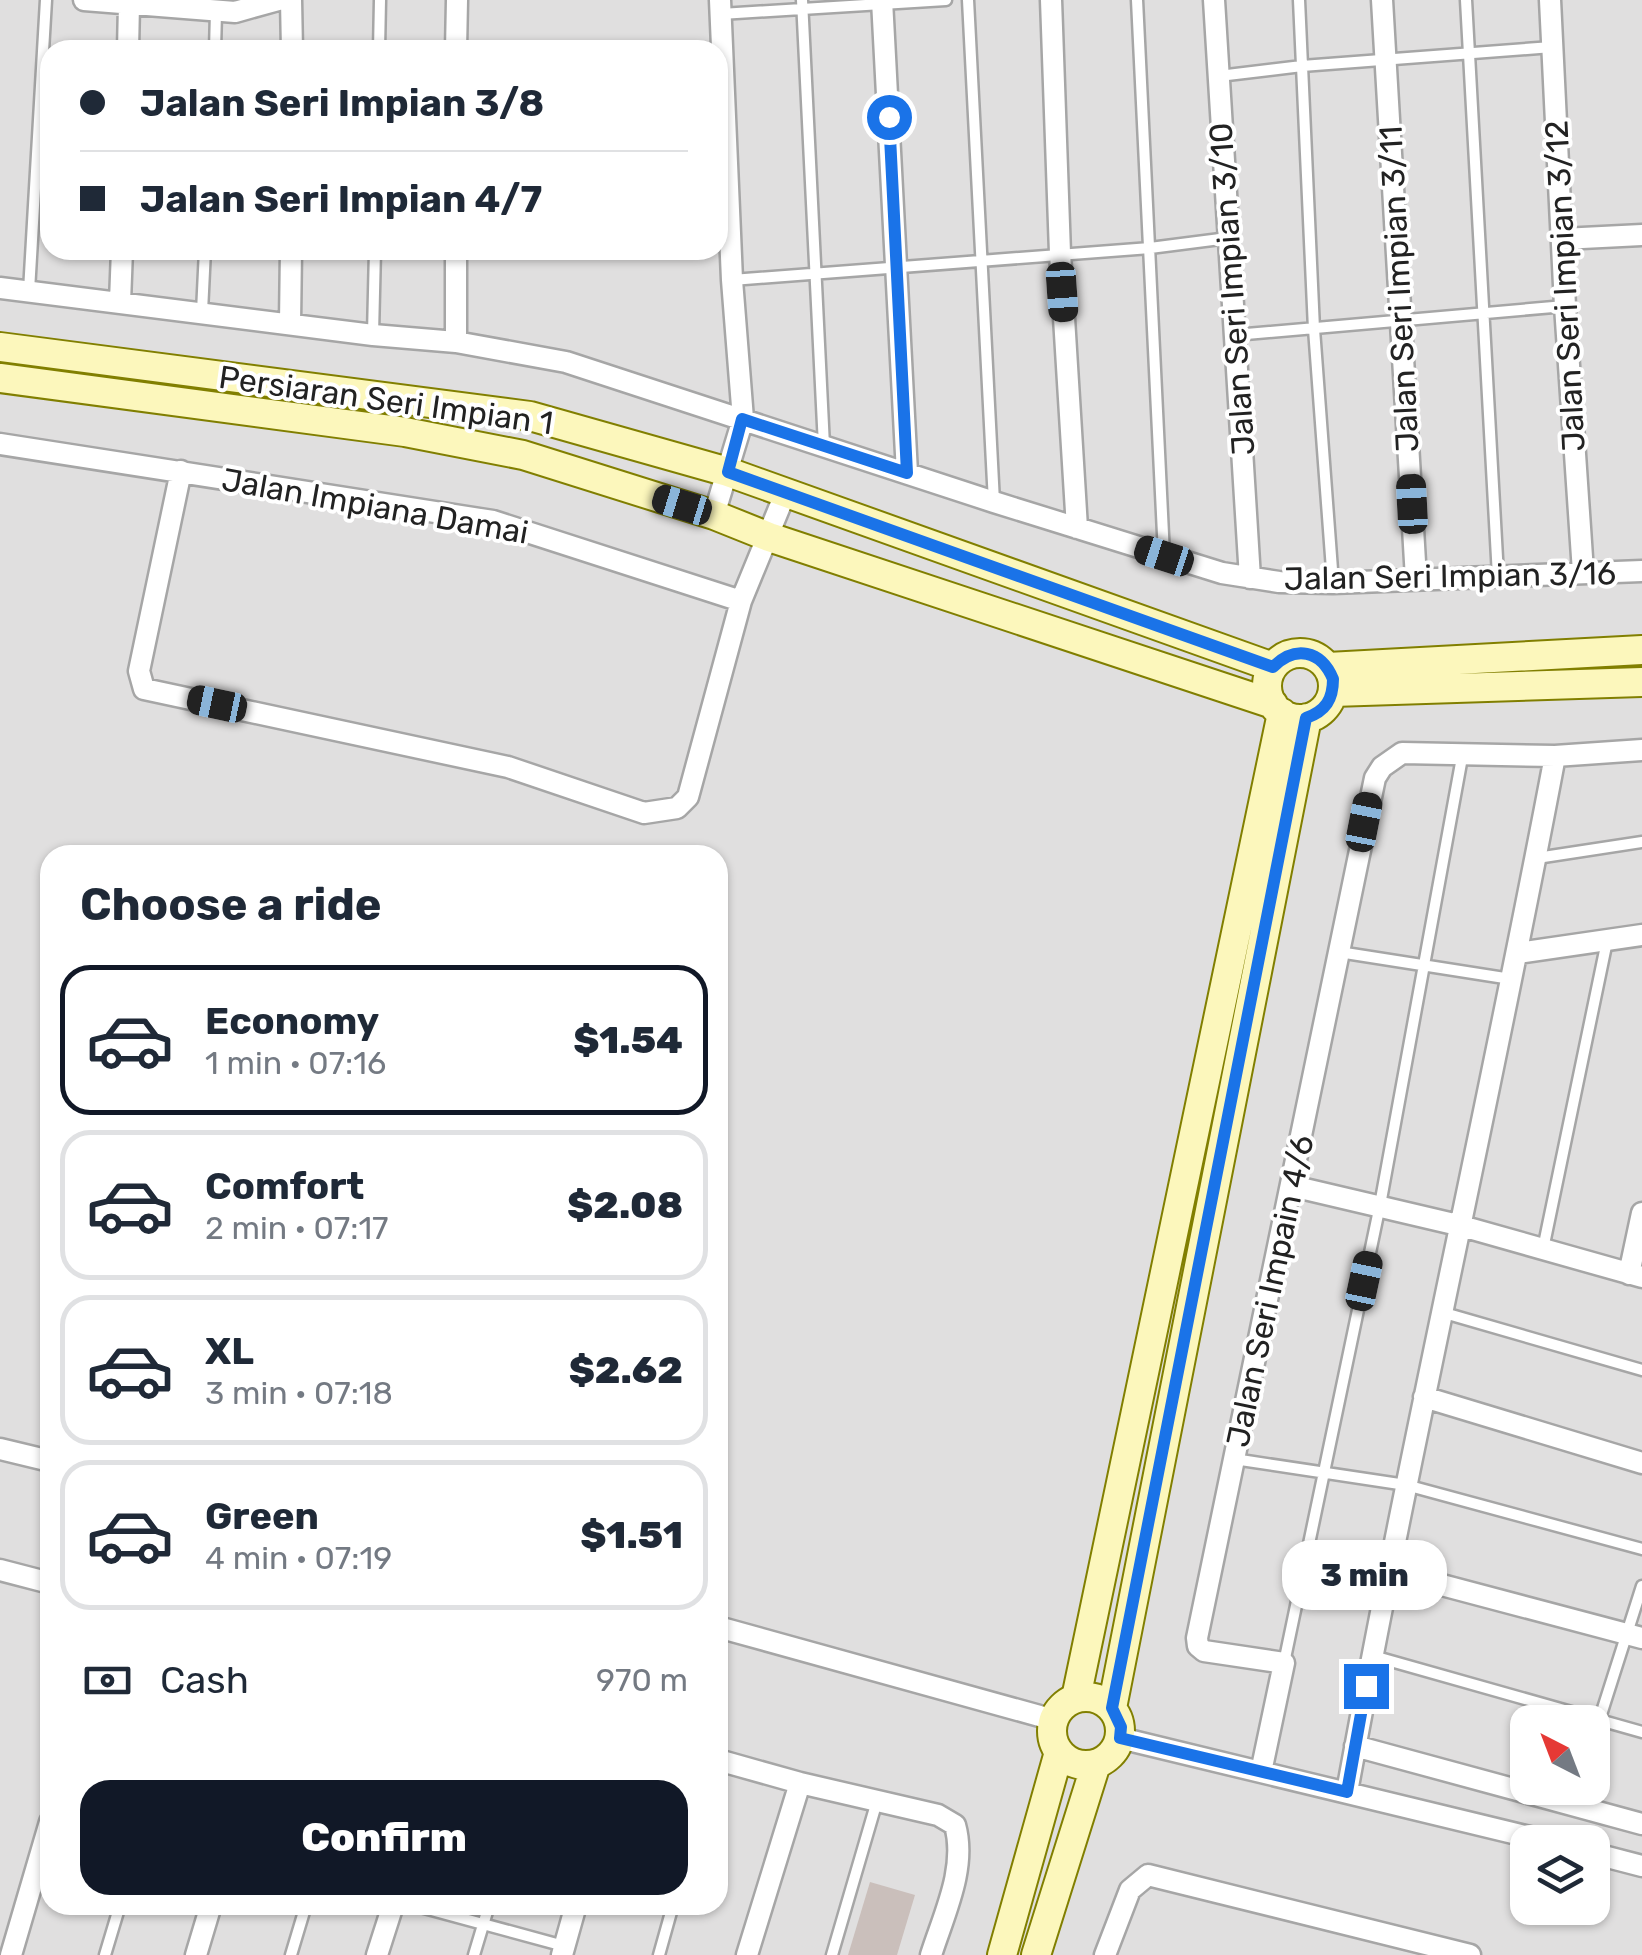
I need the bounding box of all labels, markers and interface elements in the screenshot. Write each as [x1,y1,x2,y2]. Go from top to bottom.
text: Jalan Seri Impian 3/8 [140,80,544,126]
route start [867,95,912,140]
street label: Jalan Seri Impian 3/12 [1537,119,1593,453]
street label: Jalan Seri Impian 3/10 [1201,121,1263,457]
street label: Jalan Seri Impian 3/11 [1371,125,1427,453]
text: Jalan Seri Impian 4/7 [140,176,542,222]
car [1045,261,1079,323]
street label: Persiaran Seri Impian 1 [216,358,556,442]
street label: Jalan Impiana Damai [219,460,531,552]
car [1395,473,1429,535]
car [649,482,715,528]
car [1131,532,1197,580]
street label: Jalan Seri Impian 3/16 [1284,554,1616,598]
car [185,683,249,725]
car [1344,790,1384,854]
text: Choose a ride [80,878,382,931]
icon: car [85,995,175,1085]
text: Economy [205,998,379,1044]
text: $1.54 [573,1017,683,1063]
text: 1 min · 07:16 [205,1044,386,1082]
street label: Jalan Seri Impain 4/6 [1218,1132,1322,1450]
icon: car [85,1160,175,1250]
text: Comfort [205,1163,364,1209]
text: $2.08 [567,1182,683,1228]
text: 2 min · 07:17 [205,1209,389,1247]
car [1343,1249,1385,1313]
icon: car [85,1325,175,1415]
text: XL [205,1328,254,1374]
text: $2.62 [569,1347,683,1393]
text: 3 min · 07:18 [205,1374,393,1412]
icon: car [85,1490,175,1580]
text: Green [205,1493,319,1539]
text: $1.51 [580,1512,683,1558]
text: 4 min · 07:19 [205,1539,392,1577]
callout: 3 min [1284,1541,1448,1611]
text: 3 min [1320,1556,1409,1594]
icon: cash [80,1653,135,1708]
text: Cash [160,1657,249,1703]
text: 970 m [596,1661,688,1699]
route end [1344,1664,1389,1709]
north arrow [1510,1705,1610,1805]
map controls [1510,1705,1610,1925]
button: Confirm [80,1780,688,1895]
button: layers [1510,1825,1610,1925]

